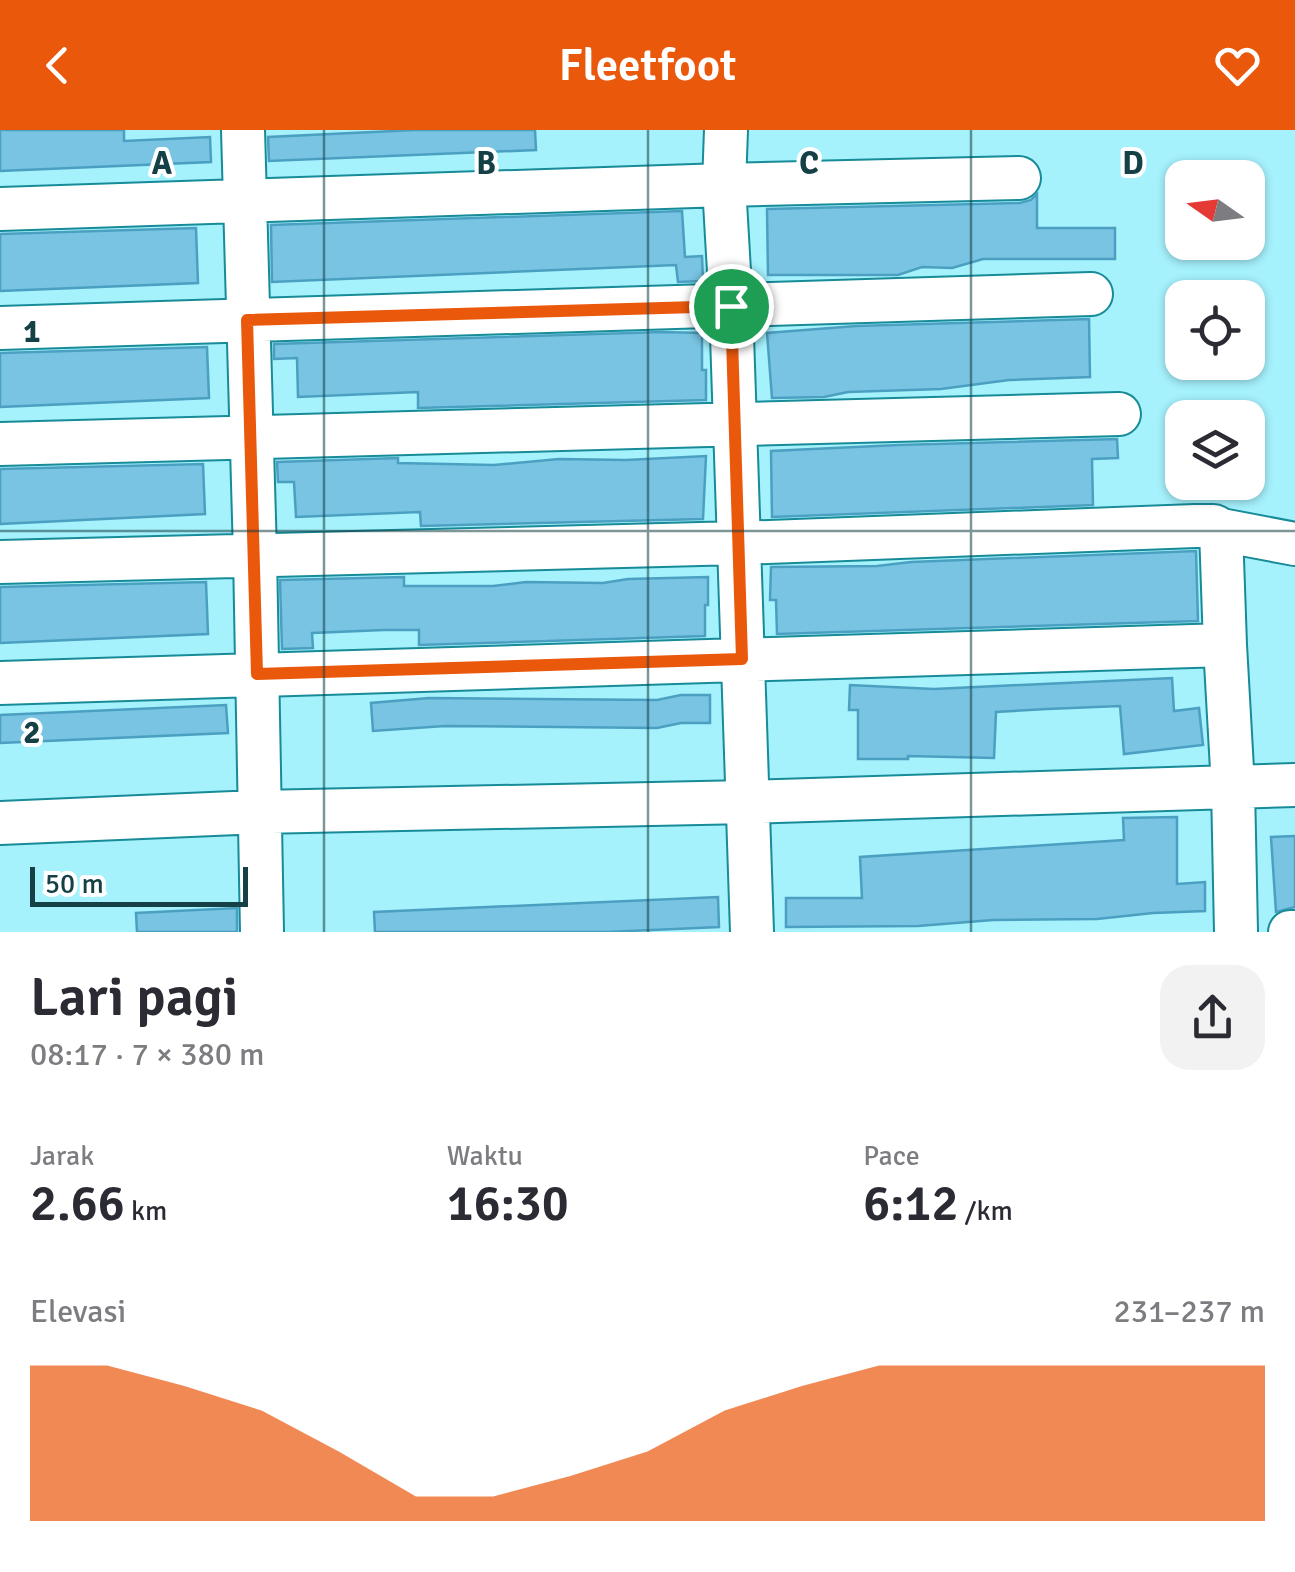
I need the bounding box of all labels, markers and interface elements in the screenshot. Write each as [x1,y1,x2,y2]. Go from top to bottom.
icon: back [30,38,85,93]
text: Fleetfoot [559,38,736,93]
icon: heart [1210,38,1265,93]
text: A [152,144,173,183]
text: B [476,144,496,183]
text: C [799,144,819,183]
text: D [1122,144,1144,183]
north arrow [1165,160,1265,260]
map controls [1165,160,1265,500]
pin [689,264,774,349]
icon: arrive [704,279,759,334]
button: locate [1165,280,1265,380]
text: 1 [23,312,41,351]
button: layers [1165,400,1265,500]
text: 2 [23,713,41,752]
scale bar [30,862,248,906]
text: 50 m [45,867,104,901]
text: Lari pagi [30,963,238,1031]
button: share [1160,965,1265,1070]
text: 08:17 · 7 × 380 m [30,1035,265,1074]
text: Jarak [30,1139,94,1173]
text: Waktu [447,1139,523,1173]
text: Pace [863,1139,920,1173]
text: 2.66 [30,1173,125,1235]
text: 16:30 [447,1173,569,1235]
text: 6:12 [863,1173,958,1235]
text: km [125,1194,167,1228]
text: /km [958,1194,1013,1228]
text: Elevasi [30,1292,126,1331]
text: 231–237 m [1114,1292,1265,1331]

